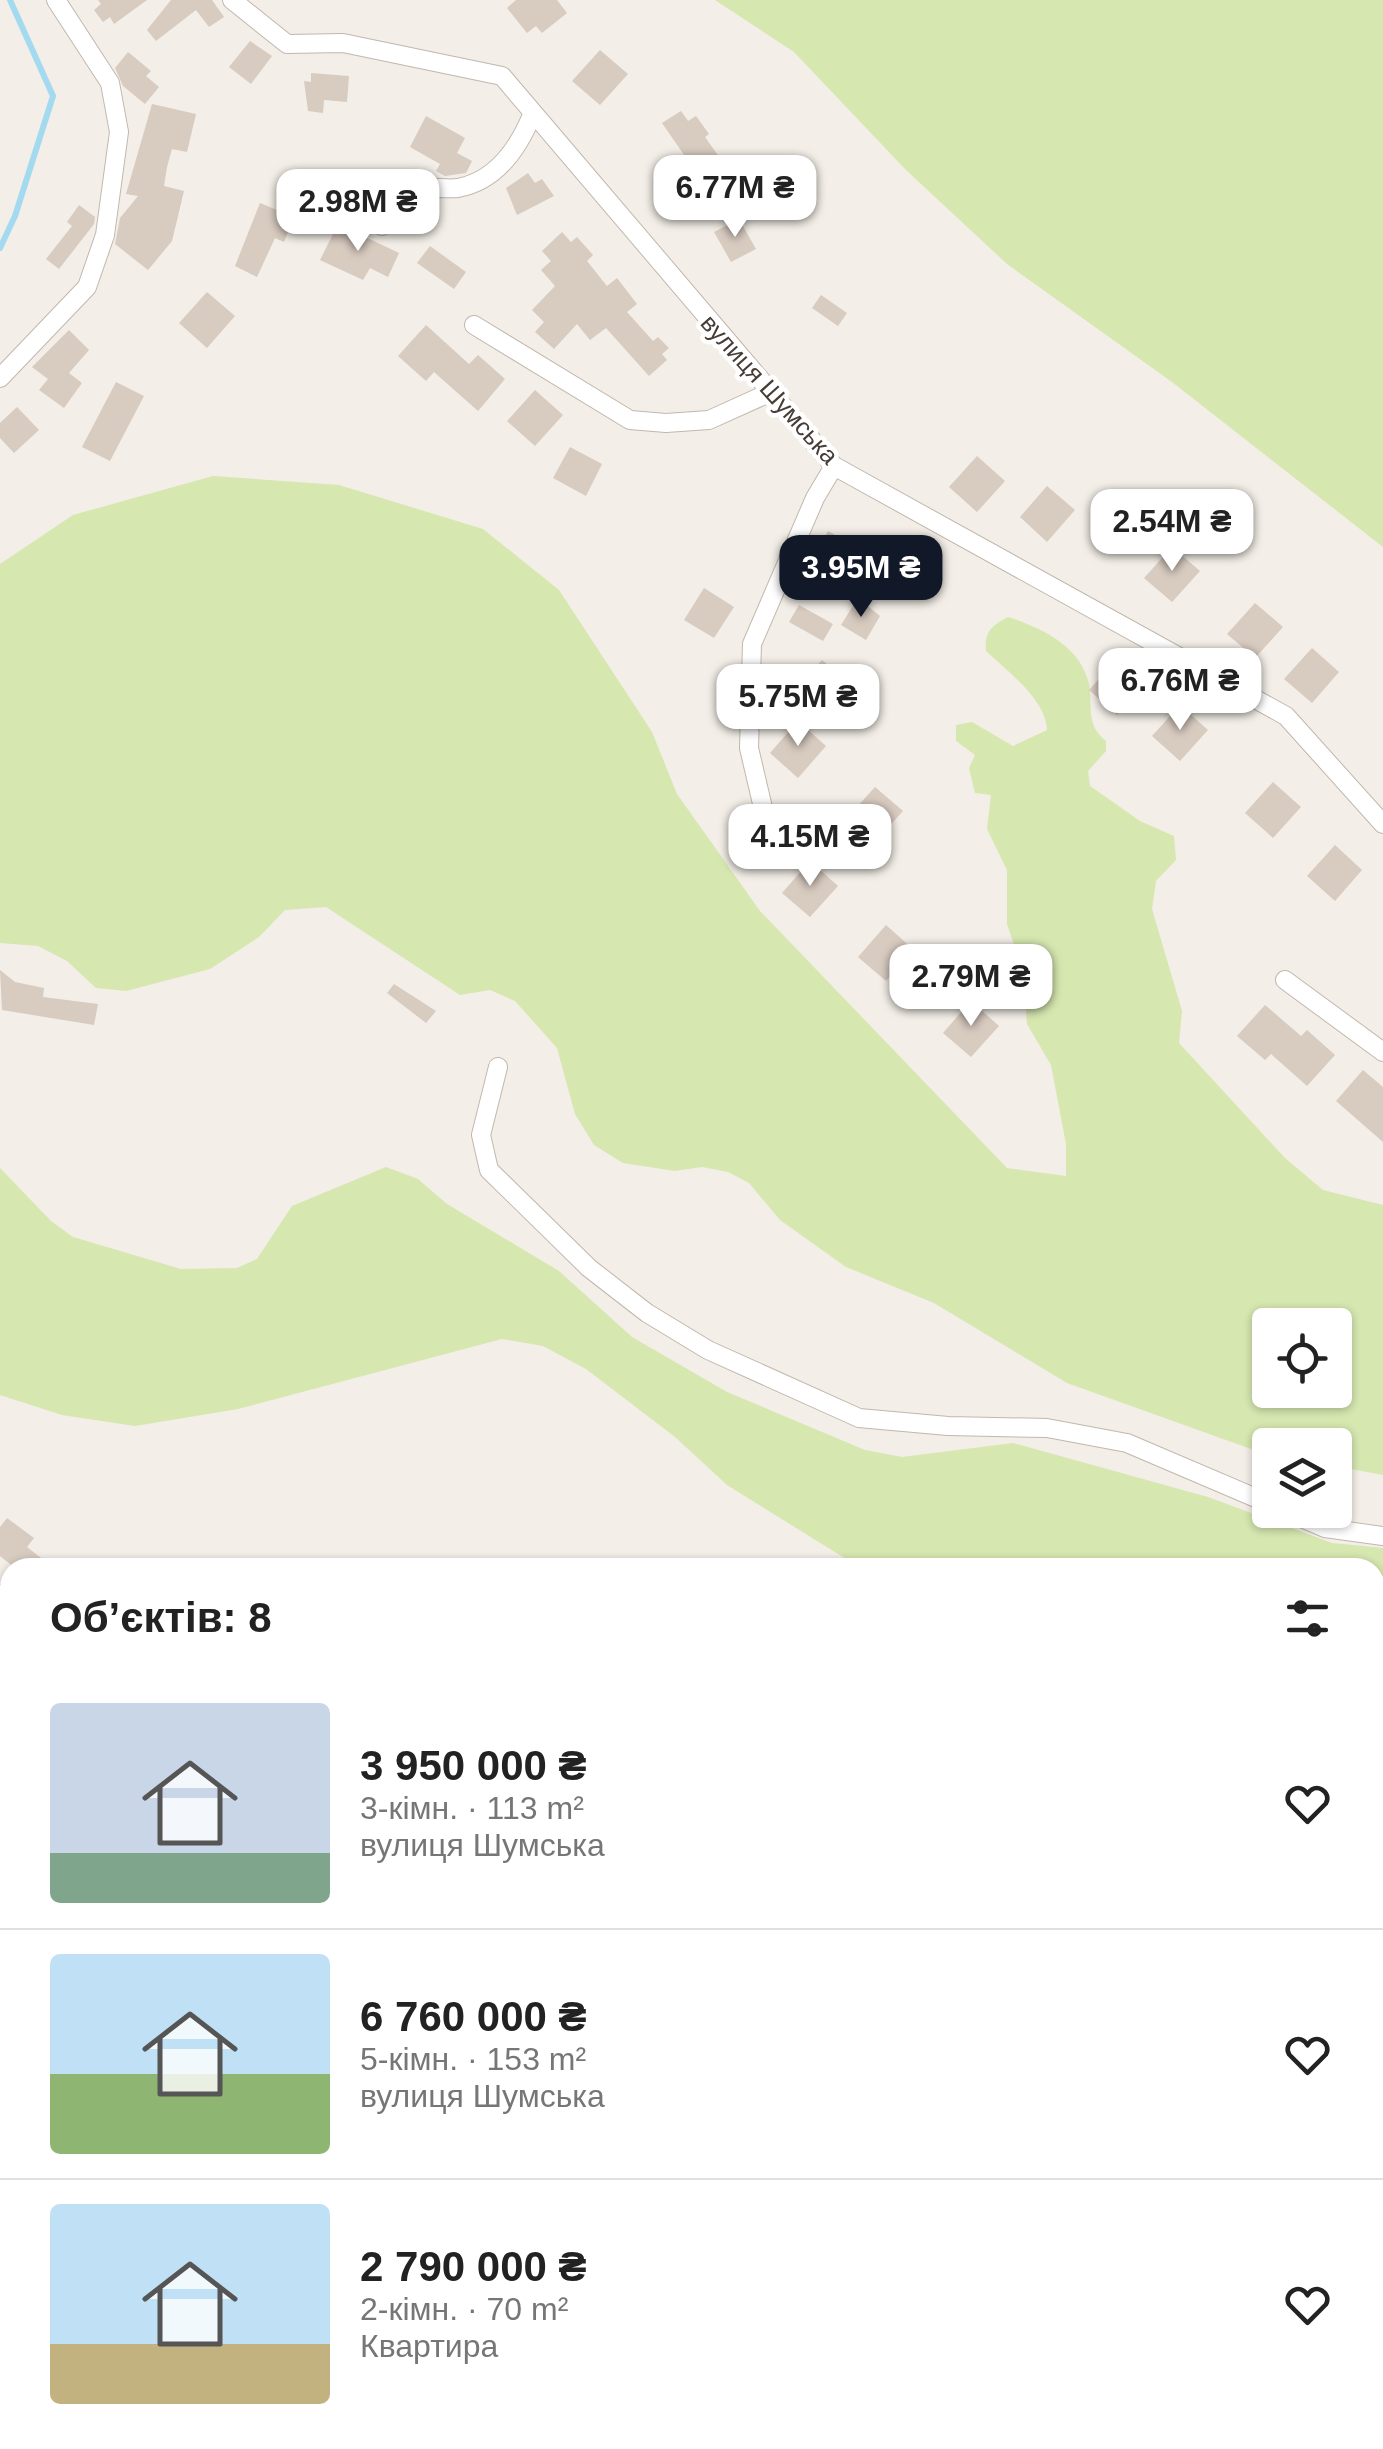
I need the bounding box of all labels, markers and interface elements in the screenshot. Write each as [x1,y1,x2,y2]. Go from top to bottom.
pin: 6.77M ₴ [643,155,827,240]
pin: 2.98M ₴ [266,169,450,254]
text: 6.77M ₴ [675,169,795,205]
text: 2.98M ₴ [298,183,418,219]
street label: вулиця Шумська [696,309,844,470]
pin: 2.54M ₴ [1080,489,1264,574]
text: 2.54M ₴ [1112,503,1232,539]
pin: 3.95M ₴ [769,535,953,620]
text: 3.95M ₴ [801,549,921,585]
pin: 6.76M ₴ [1088,648,1272,733]
text: 6.76M ₴ [1120,662,1240,698]
pin: 5.75M ₴ [706,664,890,749]
text: 5.75M ₴ [738,678,858,714]
pin: 4.15M ₴ [718,804,902,889]
text: 4.15M ₴ [750,818,870,854]
pin: 2.79M ₴ [879,944,1063,1029]
text: 2.79M ₴ [911,958,1031,994]
map controls [1252,1308,1352,1528]
button: locate [1252,1308,1352,1408]
button: layers [1252,1428,1352,1528]
icon: filters [1280,1591,1335,1646]
text: Об’єктів: 8 [50,1594,272,1641]
text: 3 950 000 ₴ [360,1742,587,1789]
icon: home [130,1743,250,1863]
icon: heart [1280,1776,1335,1831]
text: 3-кімн. · 113 m² [360,1790,584,1826]
text: вулиця Шумська [360,1827,605,1863]
text: 6 760 000 ₴ [360,1993,587,2040]
icon: home [130,1994,250,2114]
icon: heart [1280,2027,1335,2082]
text: 5-кімн. · 153 m² [360,2041,586,2077]
text: вулиця Шумська [360,2078,605,2114]
text: 2 790 000 ₴ [360,2243,587,2290]
icon: home [130,2244,250,2364]
icon: heart [1280,2277,1335,2332]
text: 2-кімн. · 70 m² [360,2291,568,2327]
text: Квартира [360,2328,498,2364]

